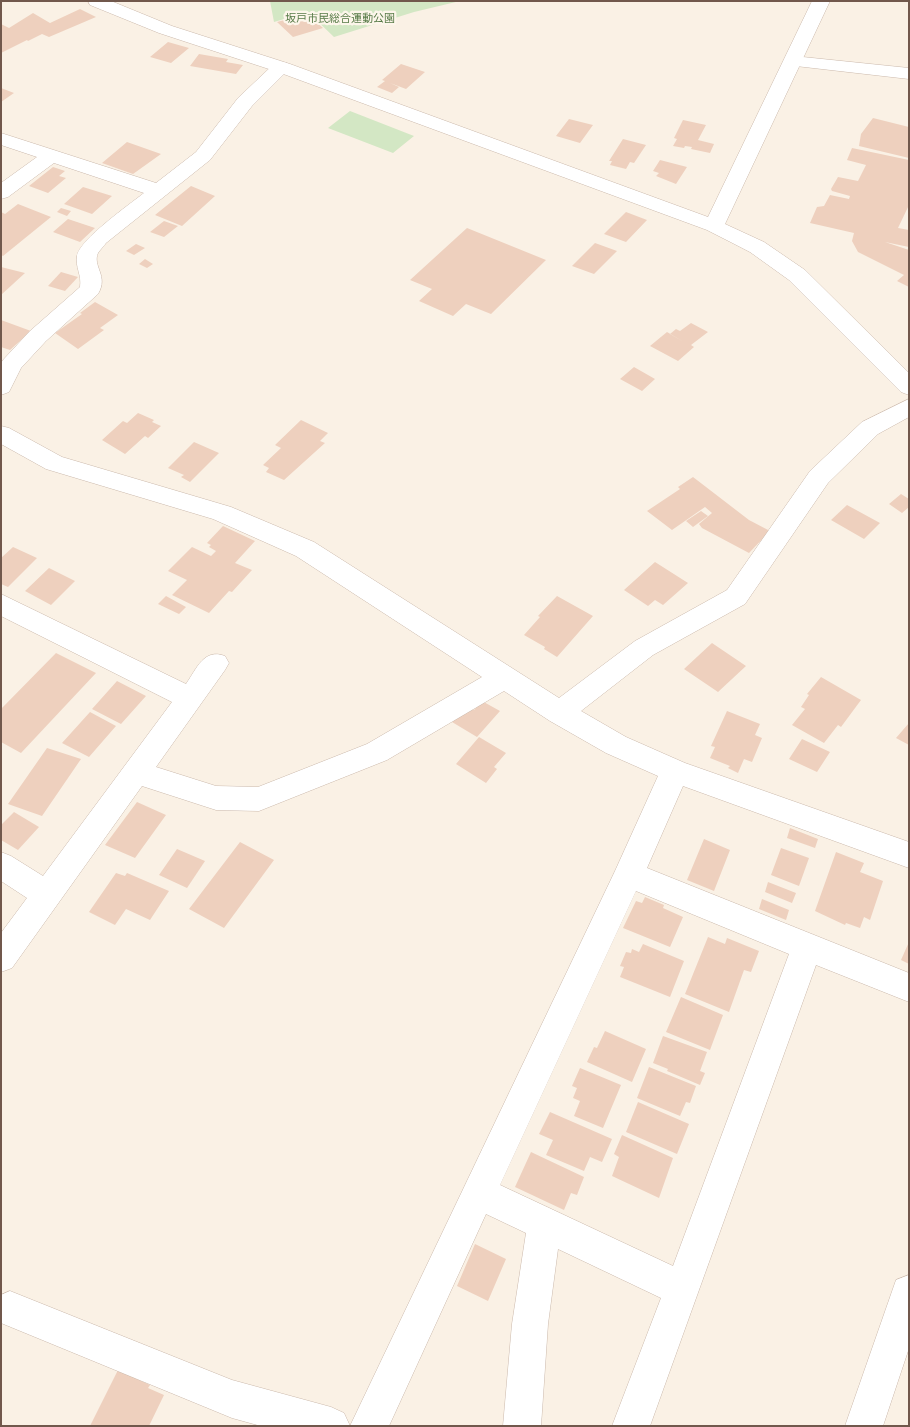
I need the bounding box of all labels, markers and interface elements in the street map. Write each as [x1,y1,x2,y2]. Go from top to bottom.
park label: 坂戸市民総合運動公園 [285,11,395,25]

